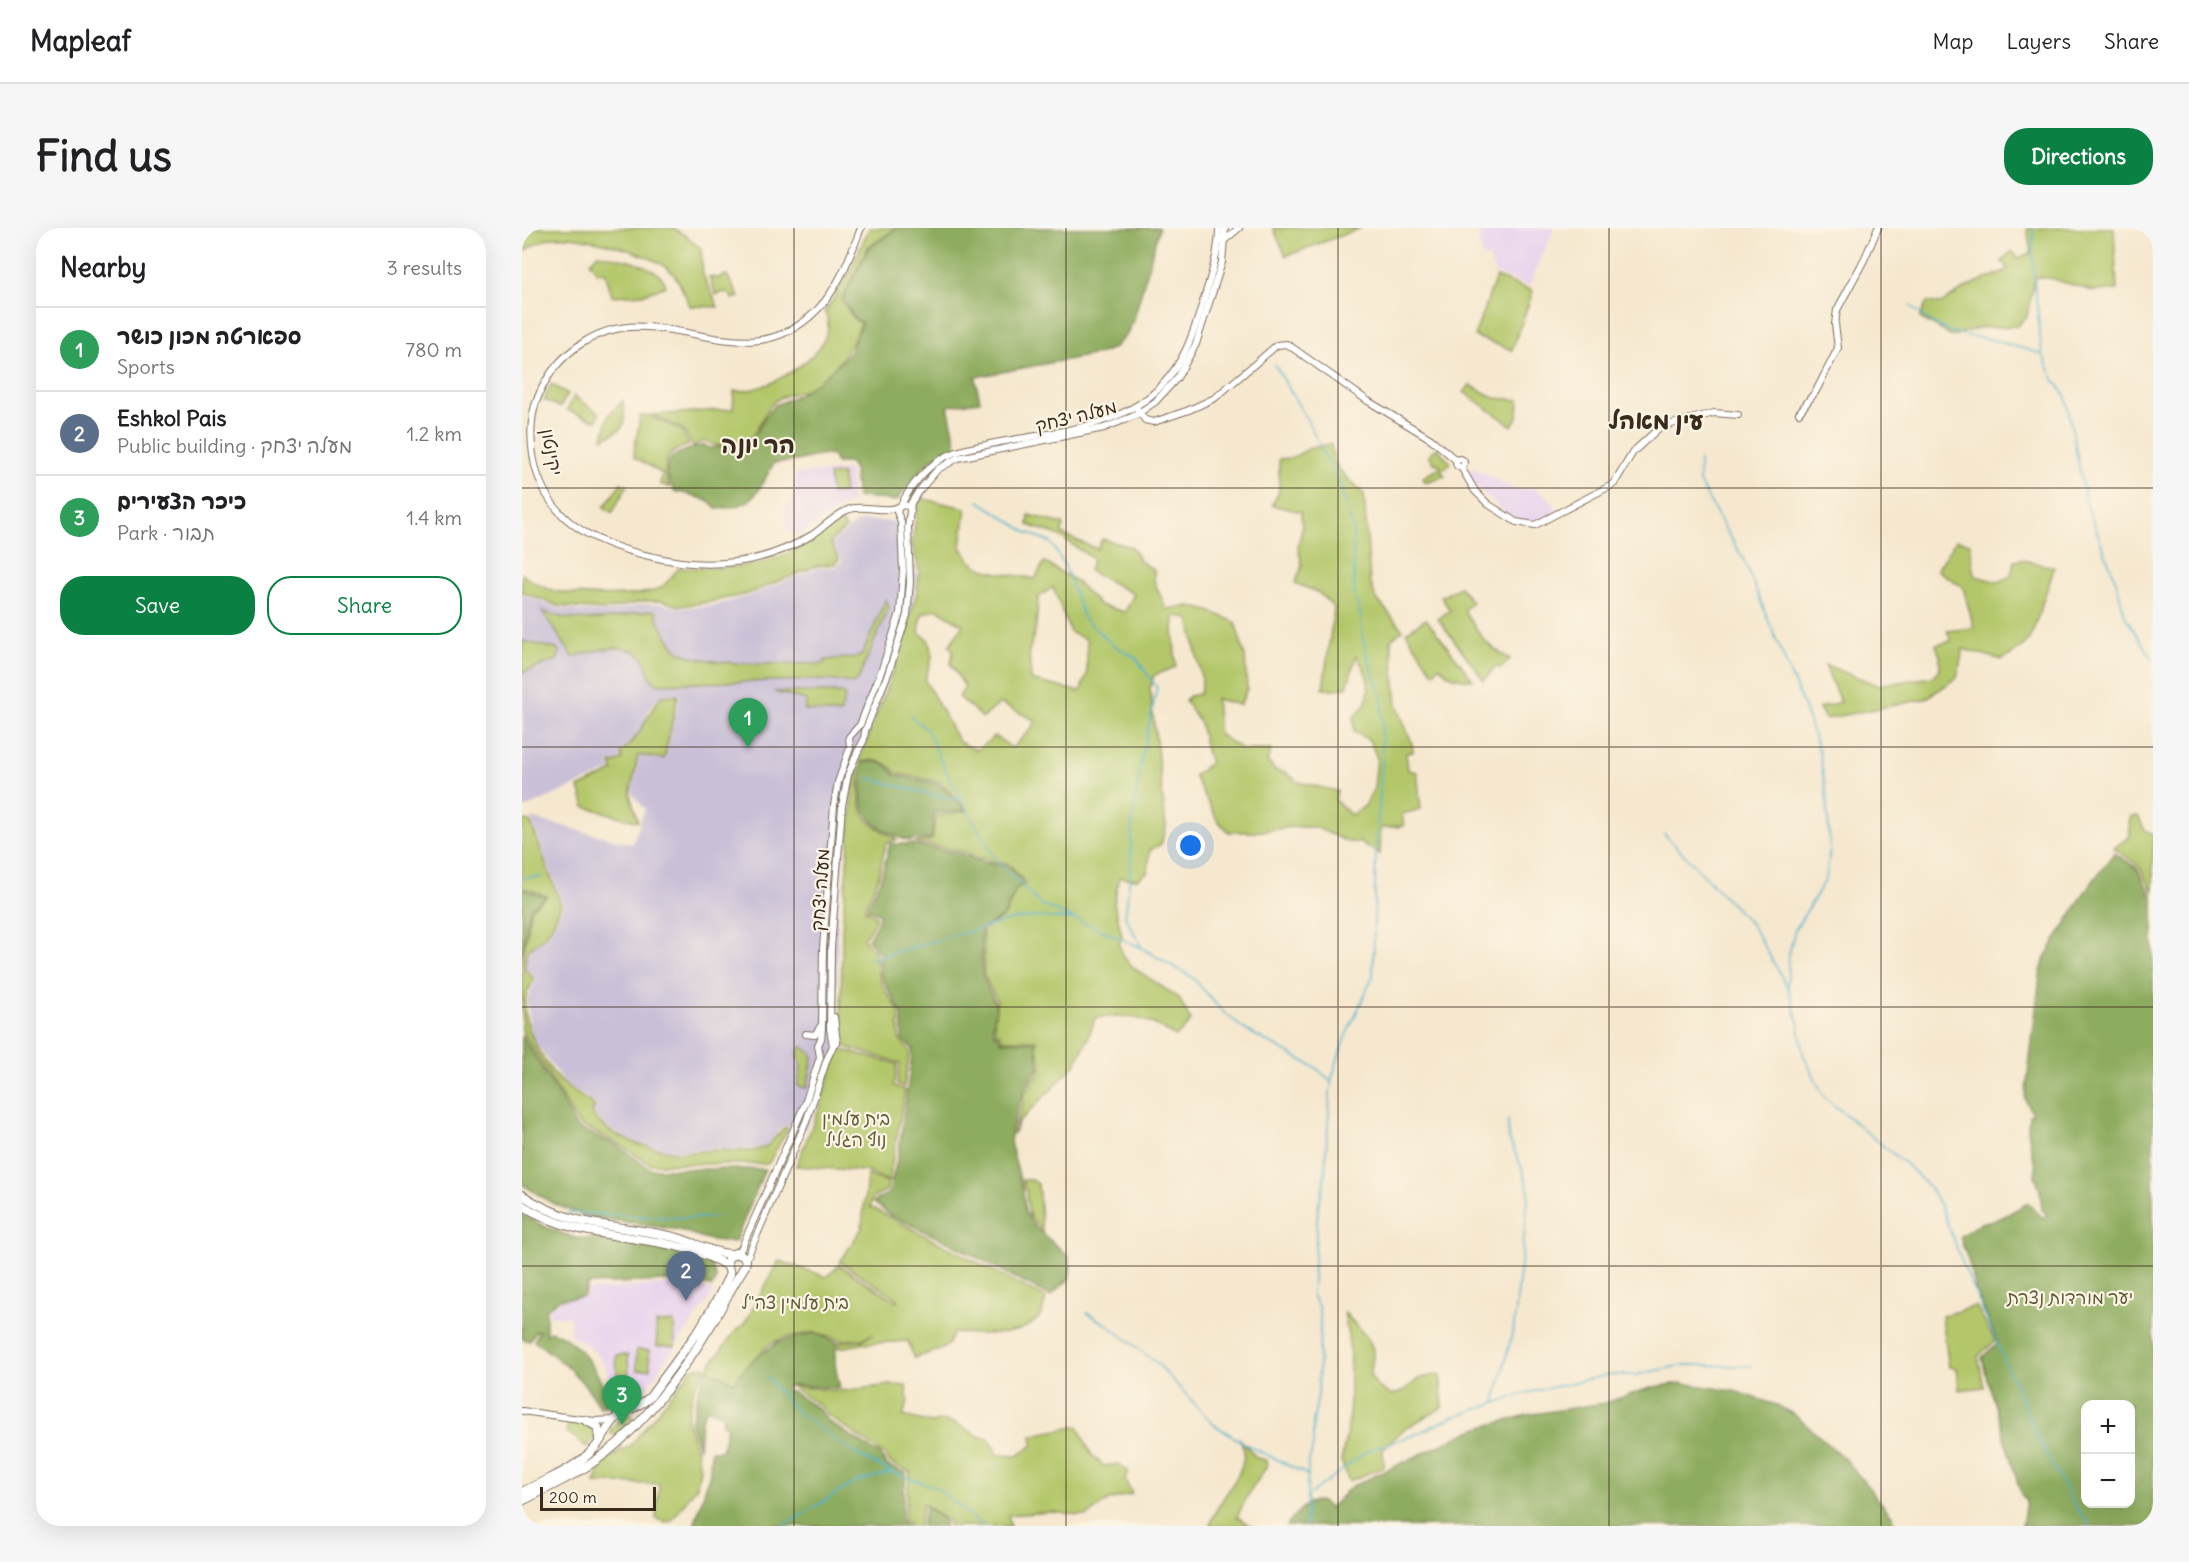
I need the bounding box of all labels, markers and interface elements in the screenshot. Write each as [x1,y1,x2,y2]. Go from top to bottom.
text: Mapleaf [30,23,131,59]
text: Map [1933,28,1973,55]
text: Layers [2006,28,2071,55]
text: Share [2104,28,2159,55]
button: Directions [2004,128,2153,185]
text: Find us [36,130,172,182]
text: Nearby [60,251,146,284]
text: 3 results [386,255,462,280]
text: ספארטה מכון כושר [117,322,302,350]
text: 1 [76,337,83,362]
text: 780 m [405,337,462,362]
text: Sports [117,354,175,379]
street label: מעלה יצחק [1033,395,1119,437]
text: Eshkol Pais [117,404,226,432]
district label: עין מאהל [1608,405,1704,435]
text: 2 [74,421,85,446]
text: 1.2 km [406,421,462,446]
street label: יקינטון [536,427,568,477]
district label: הר יונה [721,429,795,459]
text: Public building · מעלה יצחק [117,433,352,458]
text: כיכר הצעירים [117,487,246,515]
text: 3 [74,505,85,530]
text: 1.4 km [406,505,462,530]
text: Park · תבור [117,520,215,545]
button: Save [60,576,255,635]
button: Share [267,576,462,635]
pin: 1 [728,698,768,748]
your location [1176,831,1205,860]
street label: מעלה יצחק [806,848,834,932]
park label: בית עלמין נוף הגליל [822,1107,890,1151]
pin: 2 [666,1252,706,1301]
park label: יער מורדות נצרת [2006,1286,2133,1309]
park label: בית עלמין צה"ל [741,1291,849,1314]
pin: 3 [602,1376,642,1425]
map controls [2081,1400,2135,1508]
button: + [2081,1400,2135,1454]
button: − [2081,1454,2135,1508]
scale bar [540,1484,656,1512]
text: 200 m [549,1487,597,1507]

